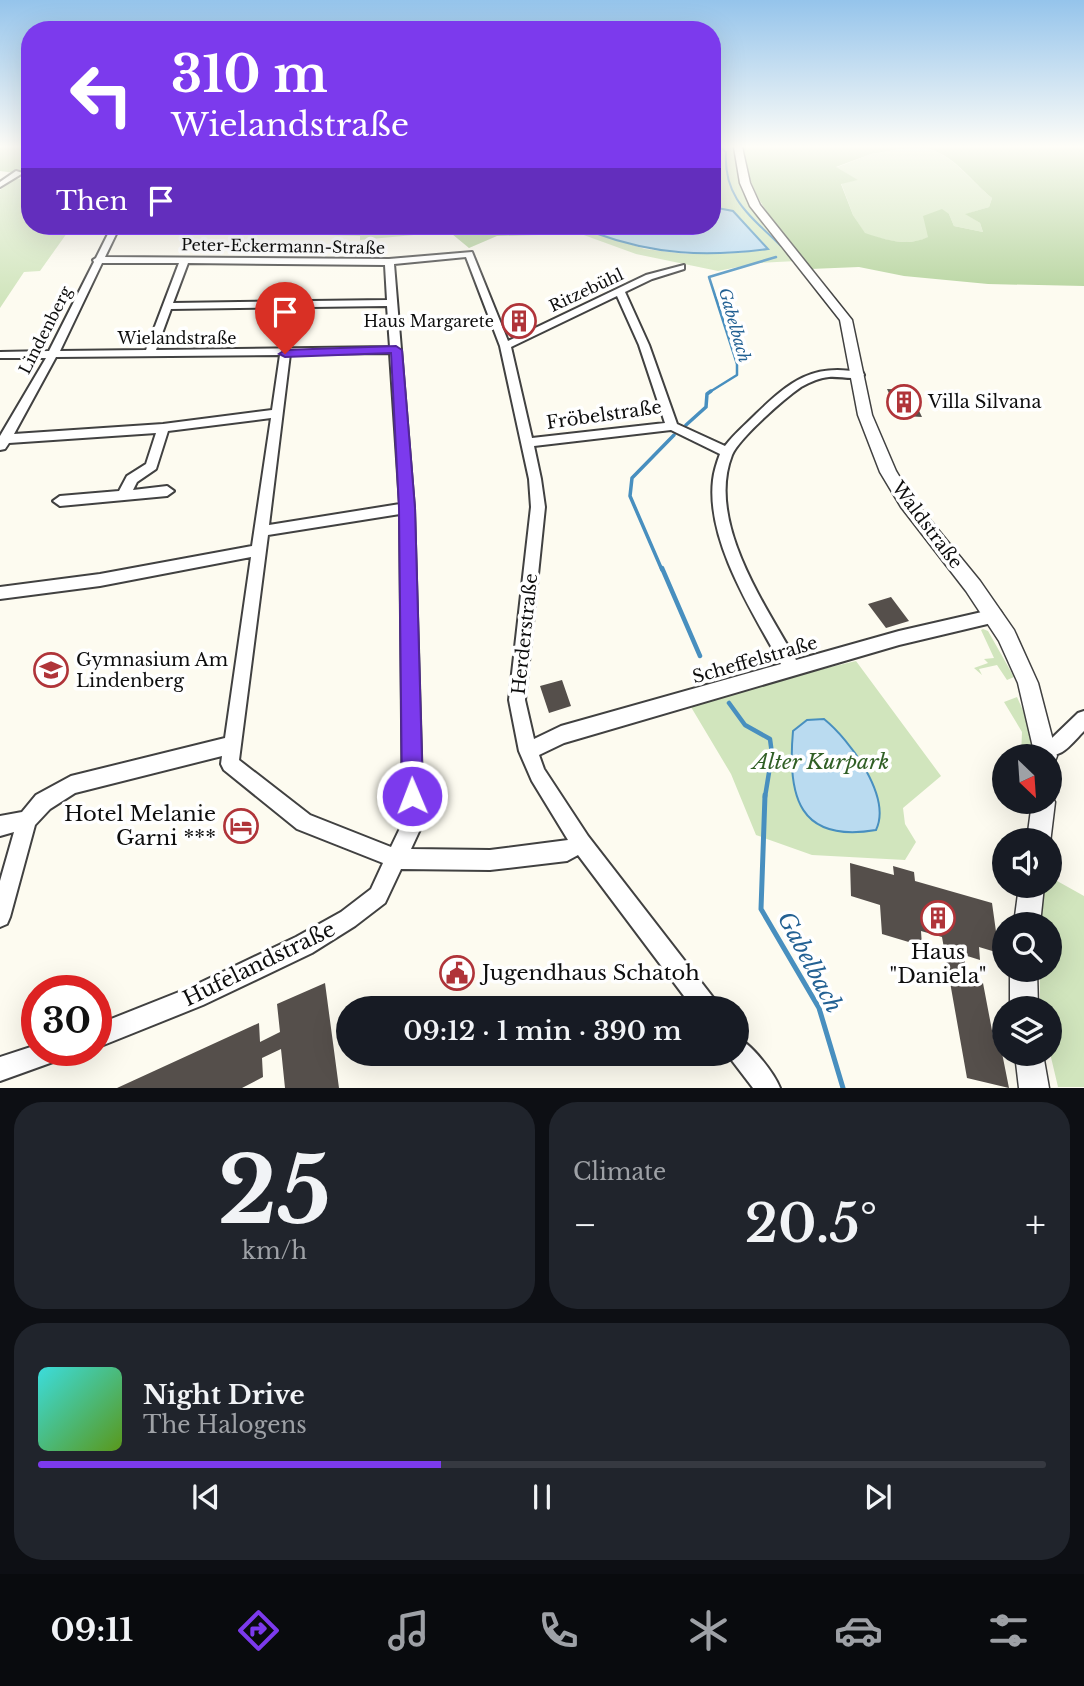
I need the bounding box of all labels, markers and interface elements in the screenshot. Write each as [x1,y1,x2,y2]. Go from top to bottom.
text: 310 m [171,44,328,105]
icon: left [56,49,147,140]
text: Wielandstraße [171,105,409,145]
icon: arrive [142,182,180,220]
text: Then [56,185,128,217]
street label: Peter-Eckermann-Straße [181,234,385,258]
street label: Ritzebühl [546,264,626,316]
street label: Lindenberg [14,282,76,377]
pin [255,282,315,354]
water label: Gabelbach [715,285,755,365]
icon: arrive [266,293,304,331]
building icon: Haus Margarete [500,302,538,340]
place label: Haus Margarete [364,311,494,331]
street label: Wielandstraße [116,328,237,348]
building icon: Villa Silvana [885,383,923,421]
place label: Villa Silvana [927,391,1041,413]
street label: Fröbelstraße [545,396,663,434]
street label: Waldstraße [886,476,967,573]
street label: Herderstraße [508,572,542,696]
street label: Scheffelstraße [690,632,820,688]
place label: Gymnasium Am Lindenberg [76,649,228,692]
school or university icon: Gymnasium Am Lindenberg [32,651,70,689]
north arrow [992,744,1062,814]
map controls [992,744,1062,1066]
park label: Alter Kurpark [750,749,889,775]
position arrow [375,759,449,833]
place label: Hotel Melanie Garni *** [64,801,216,851]
hotel icon: Hotel Melanie Garni *** [222,807,260,845]
button: sound [992,828,1062,898]
building icon: Haus "Daniela" [919,899,957,937]
water label: Gabelbach [772,907,848,1017]
button: search [992,912,1062,982]
street label: Hufelandstraße [179,916,339,1012]
place label: Haus "Daniela" [889,939,987,989]
public building icon: Jugendhaus Schatoh [438,954,476,992]
place label: Jugendhaus Schatoh [479,960,700,986]
speed limit sign: 30 [21,975,112,1066]
button: layers [992,996,1062,1066]
text: 09:12 · 1 min · 390 m [403,1015,682,1047]
text: 25 [218,1135,331,1248]
text: Climate [573,1158,666,1186]
text: 20.5° [745,1192,877,1256]
text: − [573,1201,597,1248]
text: + [1025,1201,1046,1248]
text: km/h [242,1237,307,1265]
text: Night Drive [143,1379,305,1411]
text: The Halogens [143,1411,307,1439]
icon: previous [187,1478,225,1516]
icon: pause [523,1478,561,1516]
icon: next [859,1478,897,1516]
icon: directions [234,1606,283,1655]
icon: music [384,1606,433,1655]
icon: phone [534,1606,583,1655]
icon: climate [684,1606,733,1655]
icon: car [834,1606,883,1655]
icon: filters [984,1606,1033,1655]
text: 09:11 [51,1610,133,1650]

